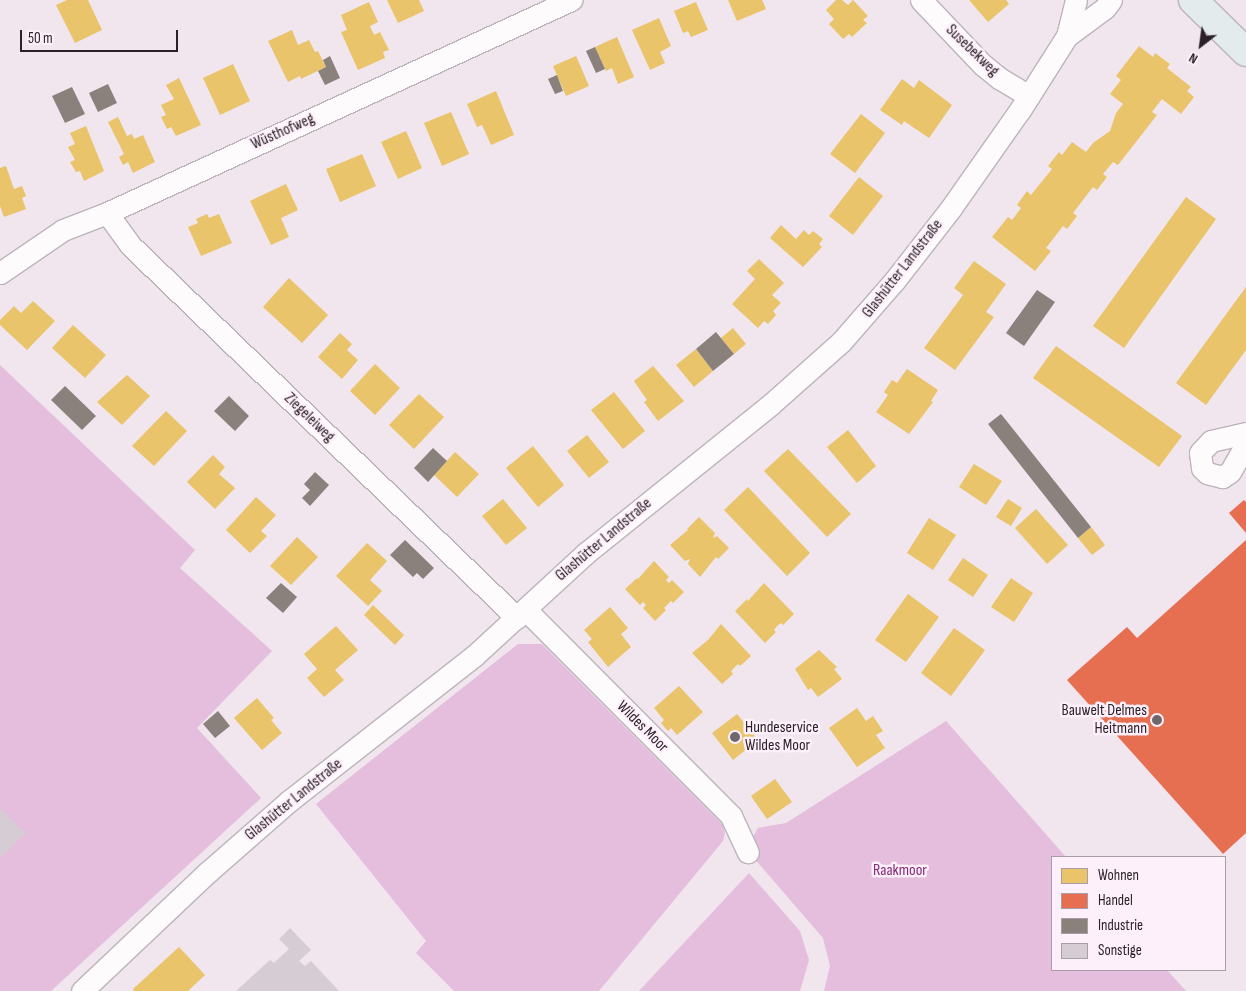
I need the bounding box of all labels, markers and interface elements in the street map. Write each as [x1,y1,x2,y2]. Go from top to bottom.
scale bar [22,20,180,52]
north arrow [1176,20,1226,70]
street label: Susebekweg [941,21,1003,81]
text: 50 m [28,29,53,48]
text: N [1186,49,1201,68]
street label: Wüsthofweg [248,110,318,154]
street label: Glashütter Landstraße [859,216,947,322]
street label: Ziegeleiweg [280,389,338,447]
street label: Glashütter Landstraße [552,494,656,586]
street label: Wildes Moor [612,697,672,757]
place label: Bauwelt Delmes Heitmann [1062,701,1147,739]
marker: Bauwelt Delmes Heitmann [1151,714,1163,726]
place label: Hundeservice Wildes Moor [745,718,819,756]
marker: Hundeservice Wildes Moor [729,731,741,743]
street label: Glashütter Landstraße [242,755,346,845]
legend [1051,856,1226,971]
park label: Raakmoor [873,861,927,881]
text: Wohnen [1098,866,1139,885]
text: Handel [1098,891,1133,910]
text: Industrie [1098,916,1143,935]
text: Sonstige [1098,941,1142,960]

